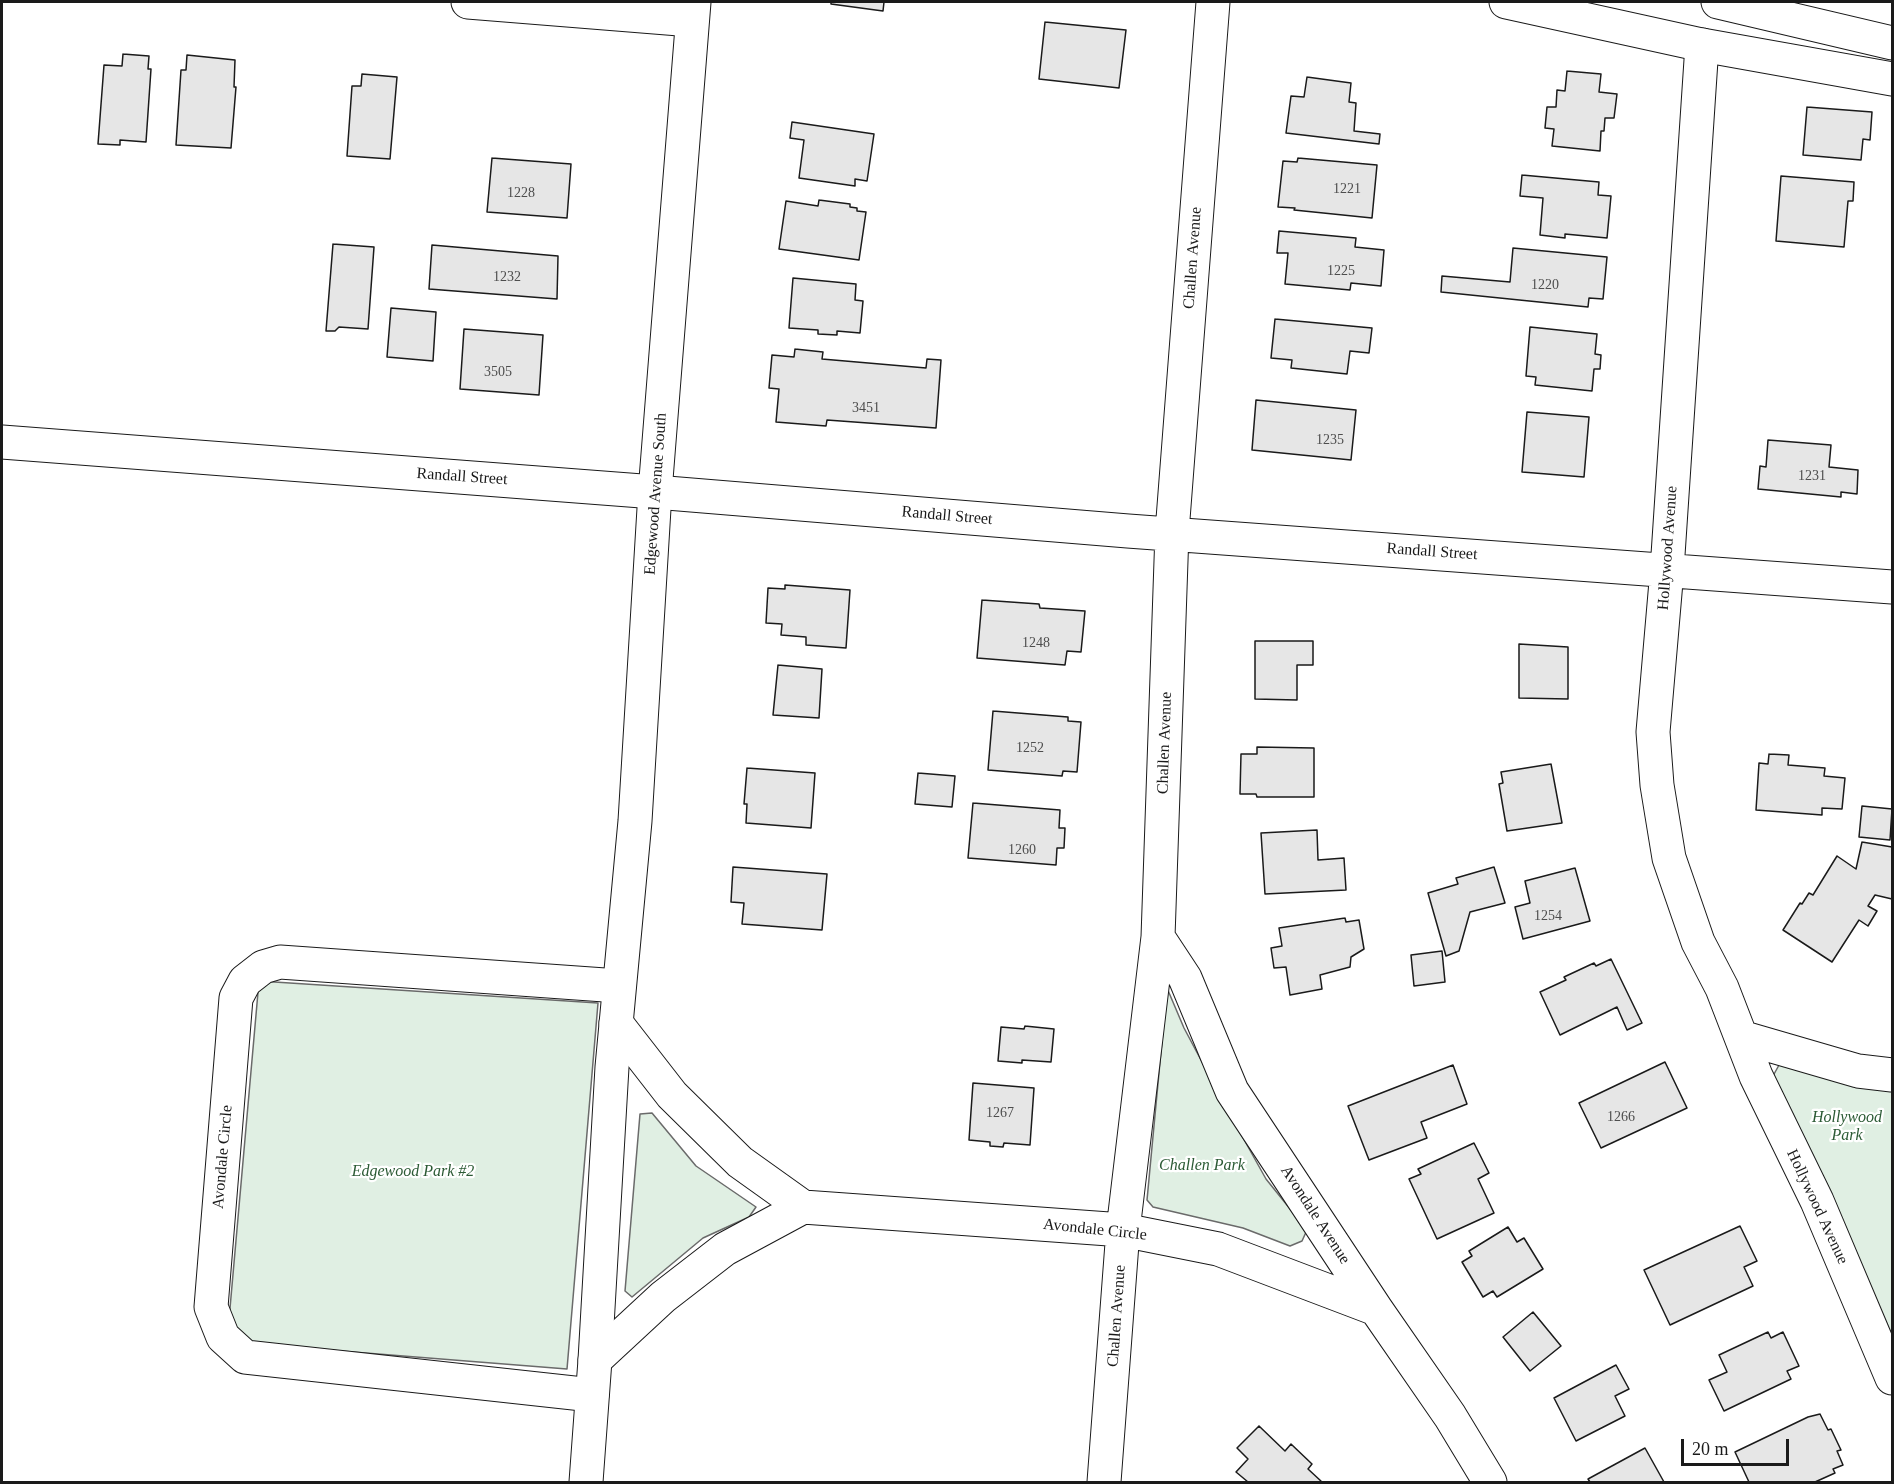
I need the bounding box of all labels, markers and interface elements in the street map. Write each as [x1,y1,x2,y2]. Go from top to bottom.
house number: 1221 [1333,181,1361,197]
house number: 1228 [507,185,535,201]
street label: Challen Avenue [1180,206,1206,310]
house number: 1225 [1327,263,1355,279]
house number: 1232 [493,269,521,285]
house number: 1220 [1531,277,1559,293]
house number: 3505 [484,364,512,380]
house number: 3451 [852,400,880,416]
street label: Edgewood Avenue South [641,412,671,576]
house number: 1235 [1316,432,1344,448]
street label: Randall Street [416,464,508,490]
house number: 1231 [1798,468,1826,484]
street label: Hollywood Avenue [1654,485,1682,611]
street label: Randall Street [901,502,993,530]
street label: Randall Street [1386,539,1478,565]
house number: 1248 [1022,635,1050,651]
street label: Challen Avenue [1154,692,1176,794]
house number: 1252 [1016,740,1044,756]
house number: 1260 [1008,842,1036,858]
house number: 1254 [1534,908,1562,924]
street label: Avondale Circle [209,1104,237,1210]
house number: 1267 [986,1105,1014,1121]
park label: Hollywood Park [1812,1108,1882,1146]
house number: 1266 [1607,1109,1635,1125]
street label: Hollywood Avenue [1782,1146,1852,1268]
park label: Challen Park [1159,1156,1245,1176]
park label: Edgewood Park #2 [352,1162,474,1182]
street label: Avondale Avenue [1276,1162,1354,1268]
street label: Avondale Circle [1042,1215,1148,1245]
street label: Challen Avenue [1104,1264,1130,1368]
scale bar [1684,1427,1792,1465]
text: 20 m [1692,1439,1729,1459]

